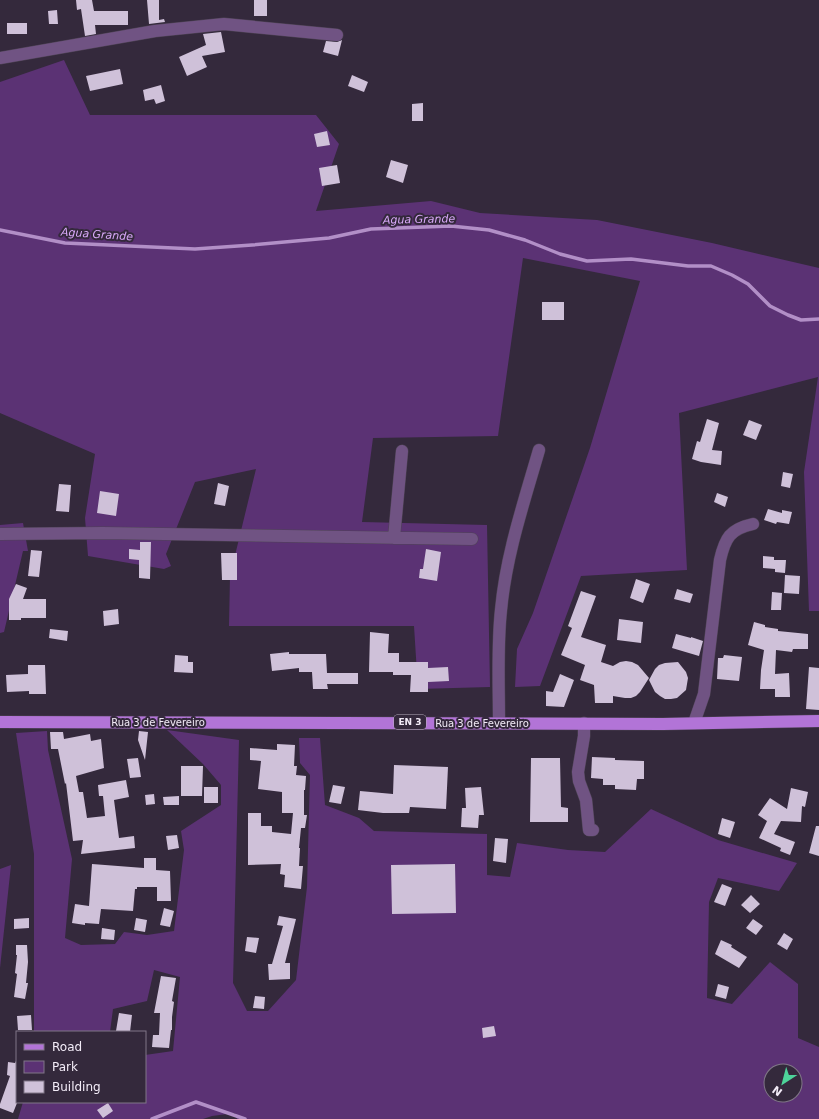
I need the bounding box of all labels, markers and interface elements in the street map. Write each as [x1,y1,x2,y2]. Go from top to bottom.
water label: Agua Grande [382,212,455,227]
water label: Agua Grande [59,225,134,244]
road number: EN 3 [394,715,426,729]
street label: Rua 3 de Fevereiro [111,717,205,728]
street label: Rua 3 de Fevereiro [435,718,529,729]
legend [16,1031,146,1103]
text: Road [52,1040,82,1054]
text: Park [52,1060,78,1074]
north arrow [763,1063,803,1103]
text: Building [52,1080,101,1094]
text: N [770,1083,785,1099]

